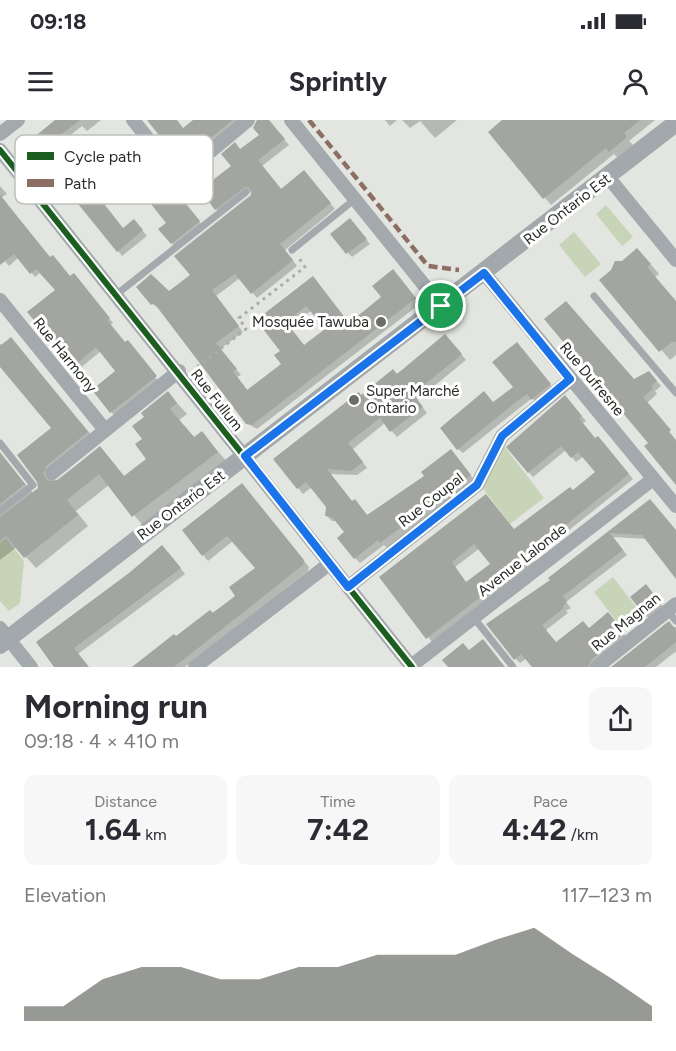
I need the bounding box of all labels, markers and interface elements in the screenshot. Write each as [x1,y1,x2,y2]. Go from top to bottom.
text: 09:18 [30,8,86,35]
icon: menu [24,65,57,98]
text: Sprintly [289,65,387,98]
icon: person [619,65,652,98]
legend [15,135,213,204]
text: Cycle path [64,147,141,166]
street label: Rue Ontario Est [520,169,614,249]
text: Path [64,174,96,193]
pin [415,280,466,331]
icon: arrive [424,289,457,322]
place label: Mosquée Tawuba [252,313,369,331]
street label: Rue Harmony [29,314,101,396]
marker: Mosquée Tawuba [374,315,388,329]
street label: Rue Dufresne [556,338,628,420]
street label: Rue Fullum [187,365,247,435]
place label: Super Marché Ontario [366,382,460,417]
marker: Super Marché Ontario [347,393,361,407]
street label: Rue Ontario Est [133,466,229,544]
street label: Rue Coupal [395,469,467,531]
street label: Avenue Lalonde [474,520,570,600]
street label: Rue Magnan [588,589,664,655]
text: Morning run [24,687,208,726]
button: share [589,687,652,750]
text: 09:18 · 4 × 410 m [24,729,179,753]
text: Distance [94,792,157,811]
text: Time [321,792,355,811]
text: Pace [533,792,568,811]
text: 1.64 [85,811,141,848]
text: 7:42 [307,811,369,848]
text: 4:42 [502,811,567,848]
text: km [141,825,167,844]
text: /km [567,825,598,844]
text: Elevation [24,883,106,907]
text: 117–123 m [561,883,652,907]

